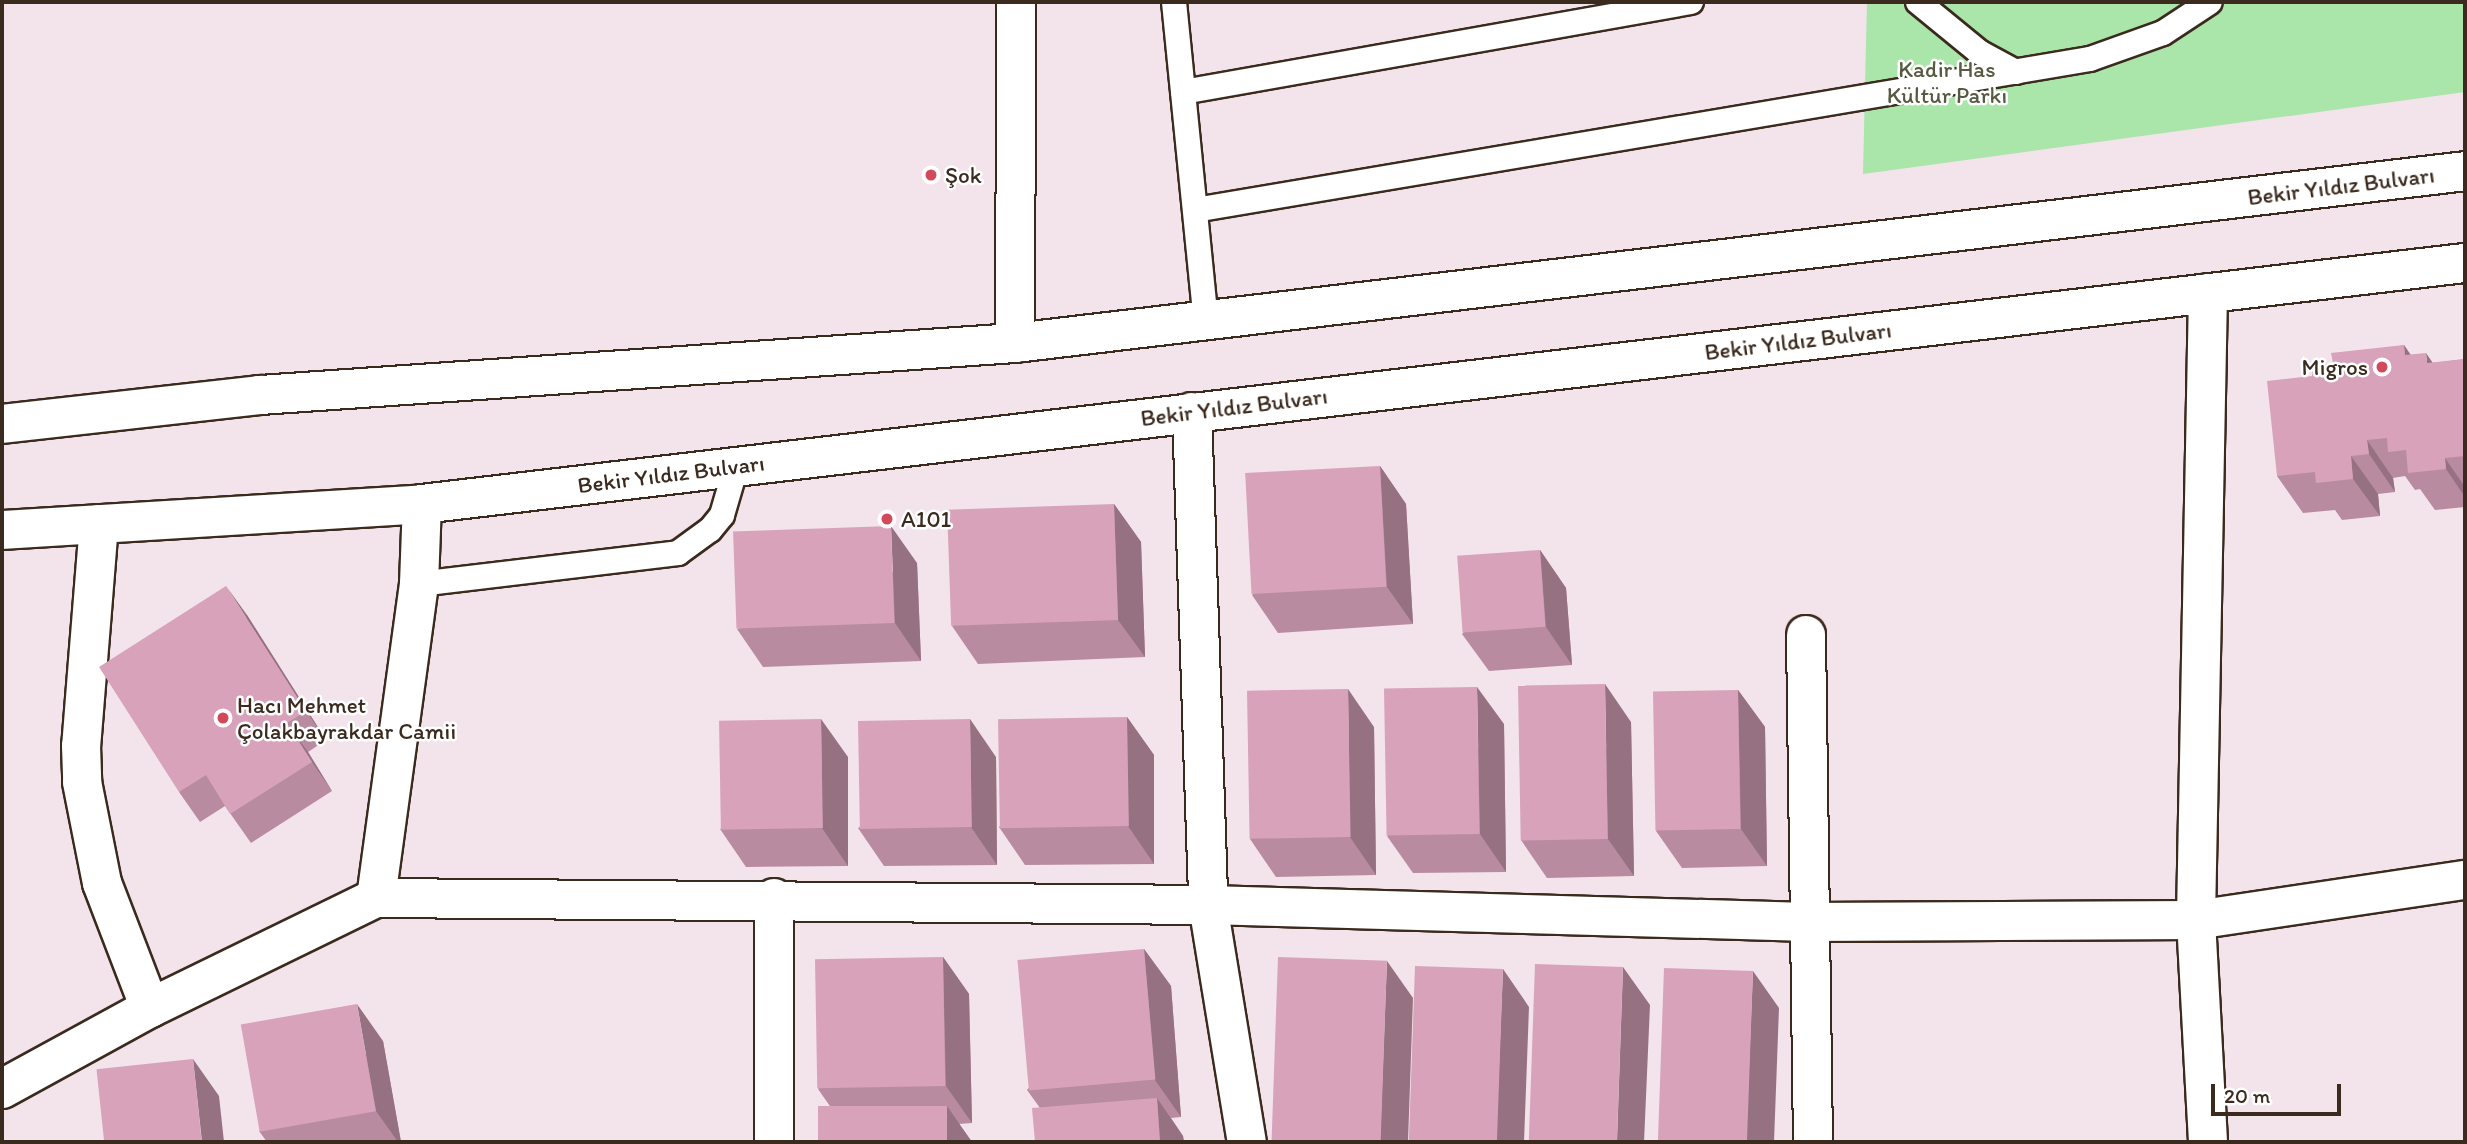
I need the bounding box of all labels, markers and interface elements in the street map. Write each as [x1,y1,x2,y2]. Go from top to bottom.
park label: Kadir Has Kültür Parkı [1887,55,2007,109]
place label: Şok [945,161,982,189]
street label: Bekir Yıldız Bulvarı [2246,161,2436,211]
marker: Şok [923,167,939,183]
street label: Bekir Yıldız Bulvarı [1703,316,1893,366]
place label: Migros [2302,353,2368,381]
marker: Migros [2374,359,2390,375]
street label: Bekir Yıldız Bulvarı [1139,382,1329,432]
street label: Bekir Yıldız Bulvarı [576,449,766,499]
place label: A101 [901,505,951,533]
marker: A101 [879,511,895,527]
place label: Hacı Mehmet Çolakbayrakdar Camii [237,691,456,745]
marker: Hacı Mehmet Çolakbayrakdar Camii [215,710,231,726]
scale bar [2215,1070,2344,1114]
text: 20 m [2224,1083,2270,1108]

